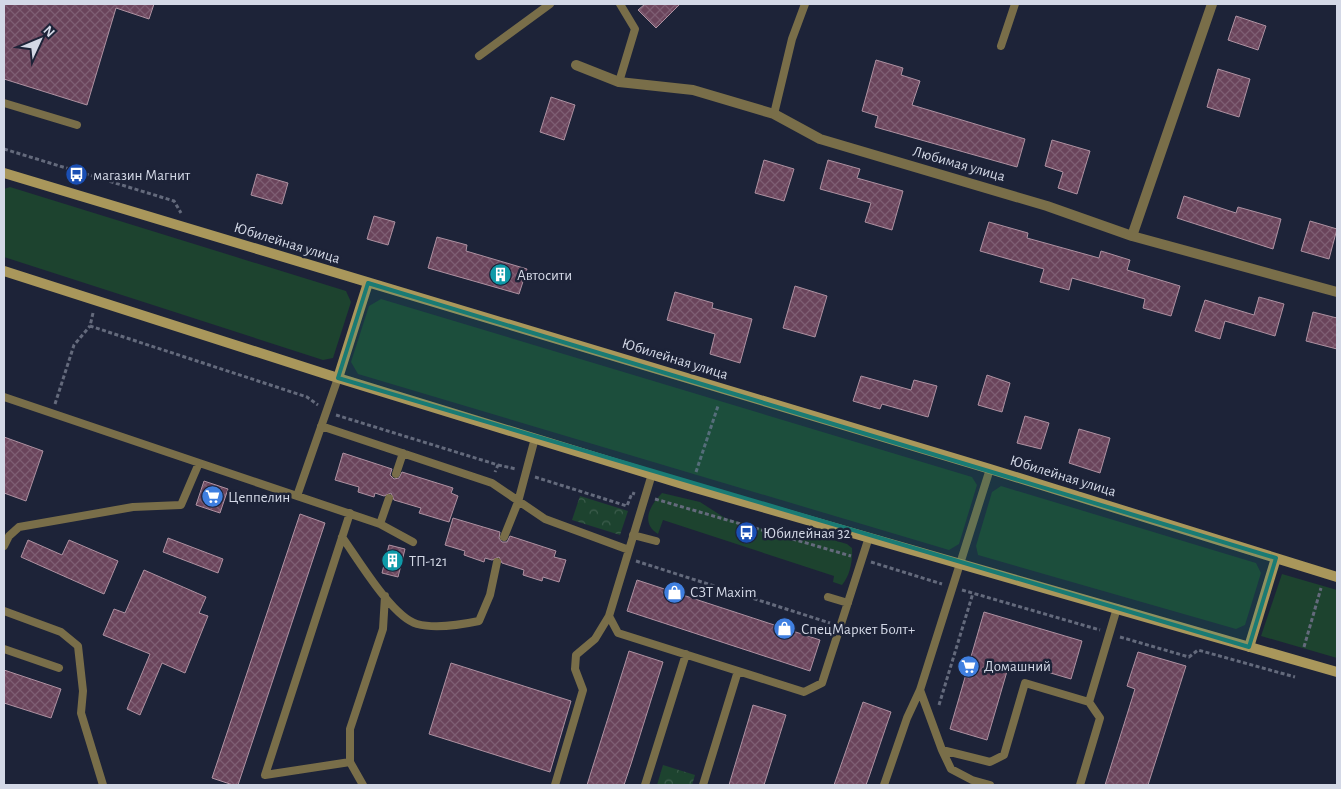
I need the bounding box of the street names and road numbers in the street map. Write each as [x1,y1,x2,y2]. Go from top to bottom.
street label: Любимая улица [911,144,1007,184]
street label: Юбилейная улица [232,220,342,266]
street label: Юбилейная улица [620,336,730,382]
street label: Юбилейная улица [1008,453,1118,499]

